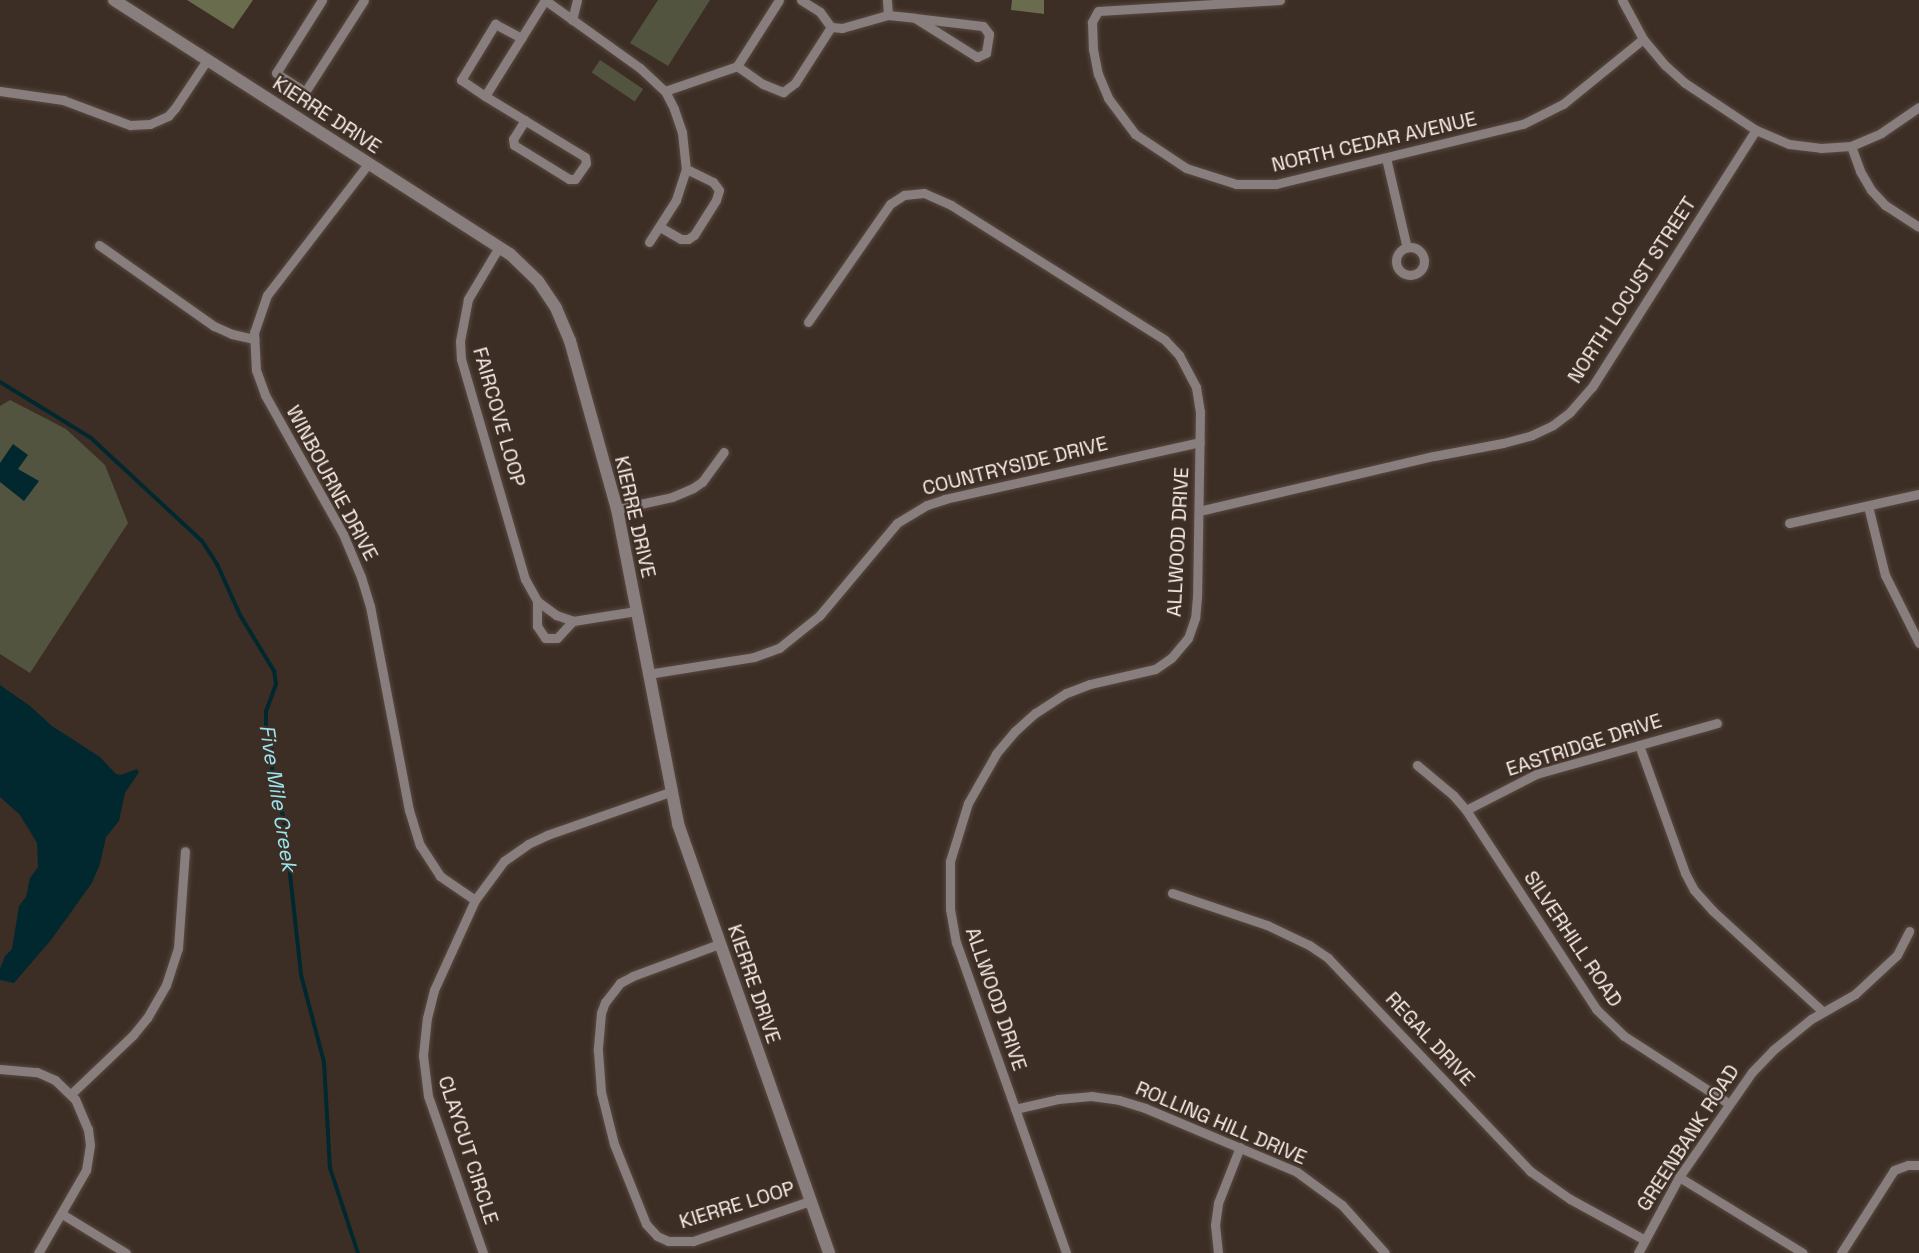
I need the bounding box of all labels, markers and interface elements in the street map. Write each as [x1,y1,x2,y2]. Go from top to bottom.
street label: KIERRE DRIVE [268,71,386,159]
street label: NORTH CEDAR AVENUE [1269,107,1479,177]
street label: NORTH LOCUST STREET [1563,192,1701,388]
street label: FAIRCOVE LOOP [468,344,530,490]
street label: WINBOURNE DRIVE [281,401,383,565]
street label: COUNTRYSIDE DRIVE [920,431,1110,501]
street label: KIERRE DRIVE [609,454,661,580]
street label: ALLWOOD DRIVE [1162,466,1194,618]
street label: EASTRIDGE DRIVE [1503,709,1665,781]
water label: Five Mile Creek [254,723,302,873]
street label: SILVERHILL ROAD [1518,866,1628,1012]
street label: KIERRE DRIVE [722,921,786,1047]
street label: ALLWOOD DRIVE [960,924,1032,1074]
street label: REGAL DRIVE [1380,987,1480,1091]
street label: GREENBANK ROAD [1632,1060,1744,1216]
street label: CLAYCUT CIRCLE [433,1073,503,1227]
street label: ROLLING HILL DRIVE [1132,1076,1310,1170]
street label: KIERRE LOOP [676,1176,798,1234]

